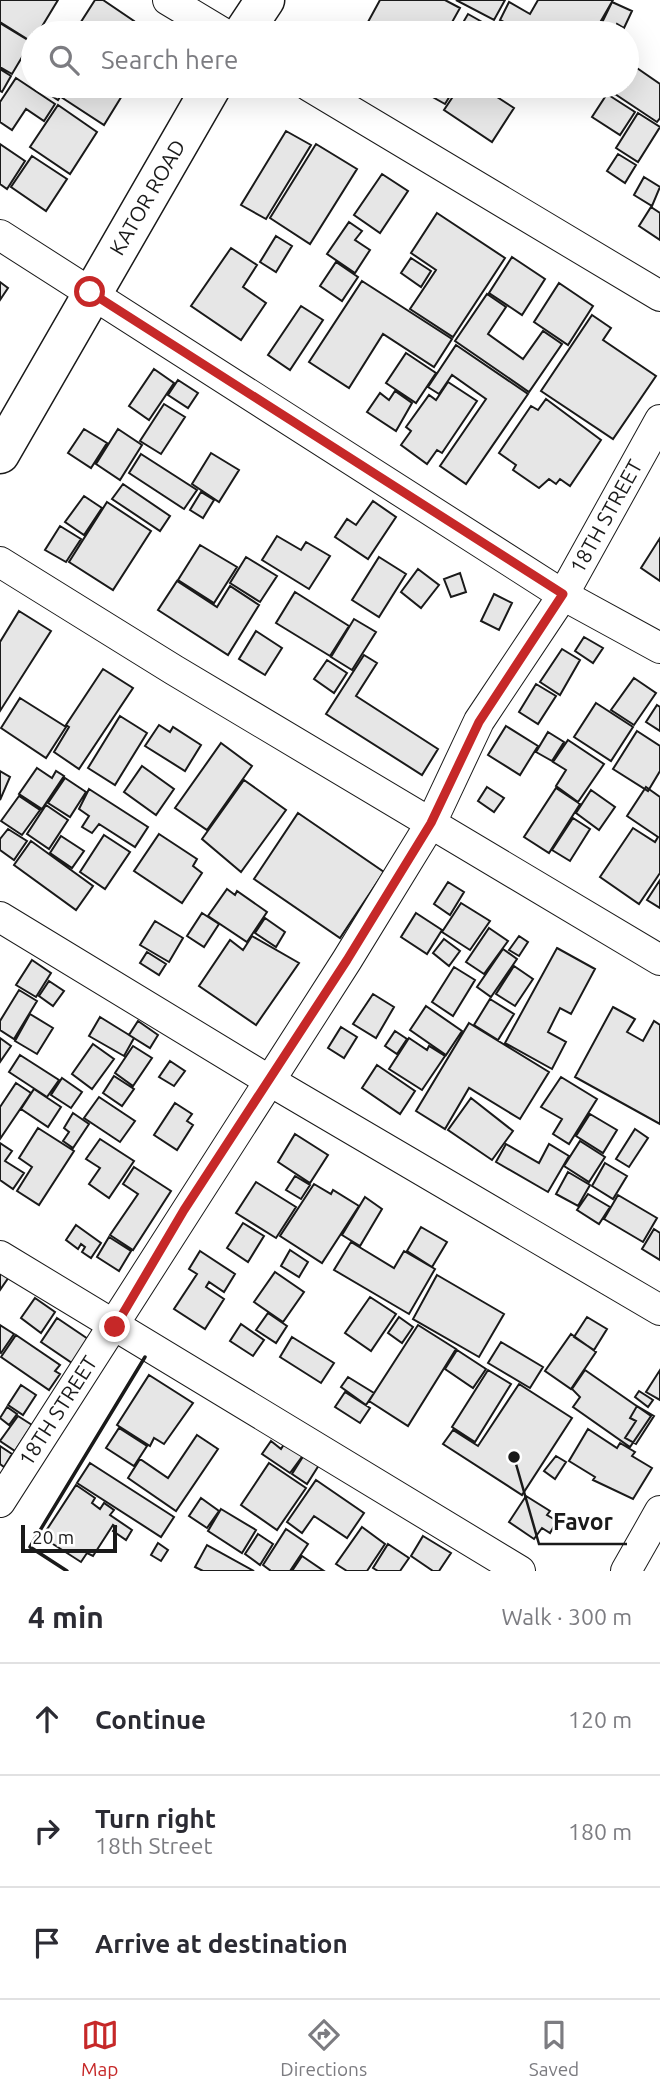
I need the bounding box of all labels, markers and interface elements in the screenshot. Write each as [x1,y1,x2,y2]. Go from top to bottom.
search box [21,21,639,98]
icon: search [45,41,83,79]
text: Search here [101,45,238,74]
street label: KATOR ROAD [104,135,190,259]
route start [74,276,105,307]
street label: 18TH STREET [565,455,647,577]
route end [99,1311,130,1342]
street label: 18TH STREET [13,1351,102,1470]
callout: Favor [539,1500,627,1544]
text: Favor [553,1509,613,1534]
scale bar [21,1522,117,1554]
text: 20 m [32,1526,74,1548]
text: 4 min [28,1600,104,1634]
text: Walk · 300 m [501,1604,632,1629]
icon: ahead [28,1700,66,1738]
text: Continue [95,1705,206,1734]
text: 120 m [568,1707,632,1732]
text: Turn right [95,1804,216,1833]
icon: right [28,1812,66,1850]
text: 180 m [568,1819,632,1844]
text: 18th Street [95,1833,213,1858]
icon: arrive [28,1924,66,1962]
text: Arrive at destination [95,1929,348,1958]
tab: Map [81,2016,119,2080]
tab: Directions [280,2016,367,2080]
tab: Saved [529,2016,579,2080]

